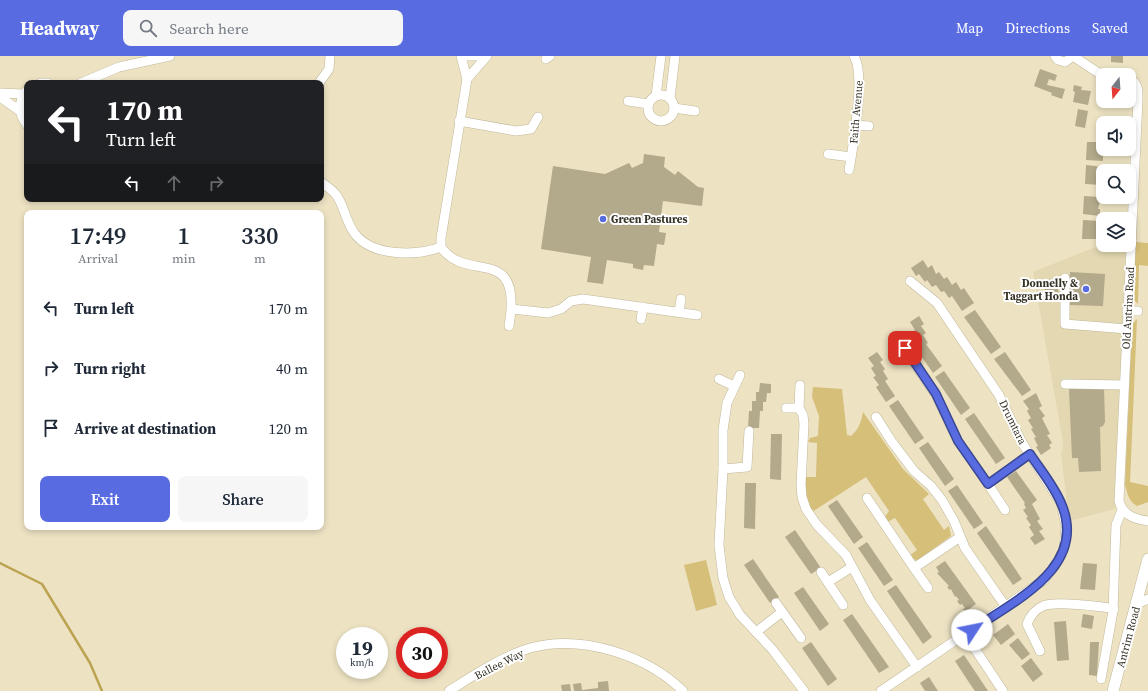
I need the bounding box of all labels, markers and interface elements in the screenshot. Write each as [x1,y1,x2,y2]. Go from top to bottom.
search box [123,10,403,46]
text: Headway [20,15,99,41]
icon: search [137,17,159,39]
text: Search here [169,18,249,39]
text: Map [956,18,983,38]
text: Directions [1005,18,1070,38]
text: Saved [1092,18,1128,38]
north arrow [1096,68,1136,108]
map controls [1096,68,1136,252]
street label: Faith Avenue [846,79,867,144]
text: 170 m [106,91,183,129]
icon: left [40,96,92,148]
button: sound [1096,116,1136,156]
text: Turn left [106,127,176,152]
button: search [1096,164,1136,204]
icon: left [121,172,143,194]
icon: ahead [163,172,185,194]
icon: right [205,172,227,194]
place label: Green Pastures [611,212,688,227]
button: layers [1096,212,1136,252]
marker: Green Pastures [598,214,608,224]
text: 17:49 [69,219,127,252]
text: 1 [178,219,190,252]
text: 330 [241,219,279,252]
text: Arrival [78,250,118,267]
text: min [172,250,196,267]
text: m [254,250,266,267]
street label: Old Antrim Road [1119,266,1138,350]
place label: Donnelly & Taggart Honda [1004,276,1078,304]
marker: Donnelly & Taggart Honda [1081,284,1091,294]
icon: left [40,297,62,319]
text: Turn left [74,298,134,319]
text: 170 m [268,298,308,319]
pin [888,331,922,365]
icon: arrive [894,337,916,359]
icon: right [40,357,62,379]
text: Turn right [74,358,146,379]
text: 40 m [276,358,308,379]
street label: Drumtara [995,397,1030,447]
icon: arrive [40,417,62,439]
text: Arrive at destination [74,418,216,439]
text: 120 m [268,418,308,439]
button: Exit [40,476,170,522]
button: Share [178,476,308,522]
street label: Antrim Road [1113,604,1144,669]
position arrow [951,609,993,651]
speed limit sign: 30 [396,627,448,679]
text: 19 [351,634,373,662]
street label: Ballee Way [472,645,527,683]
text: km/h [350,656,374,669]

